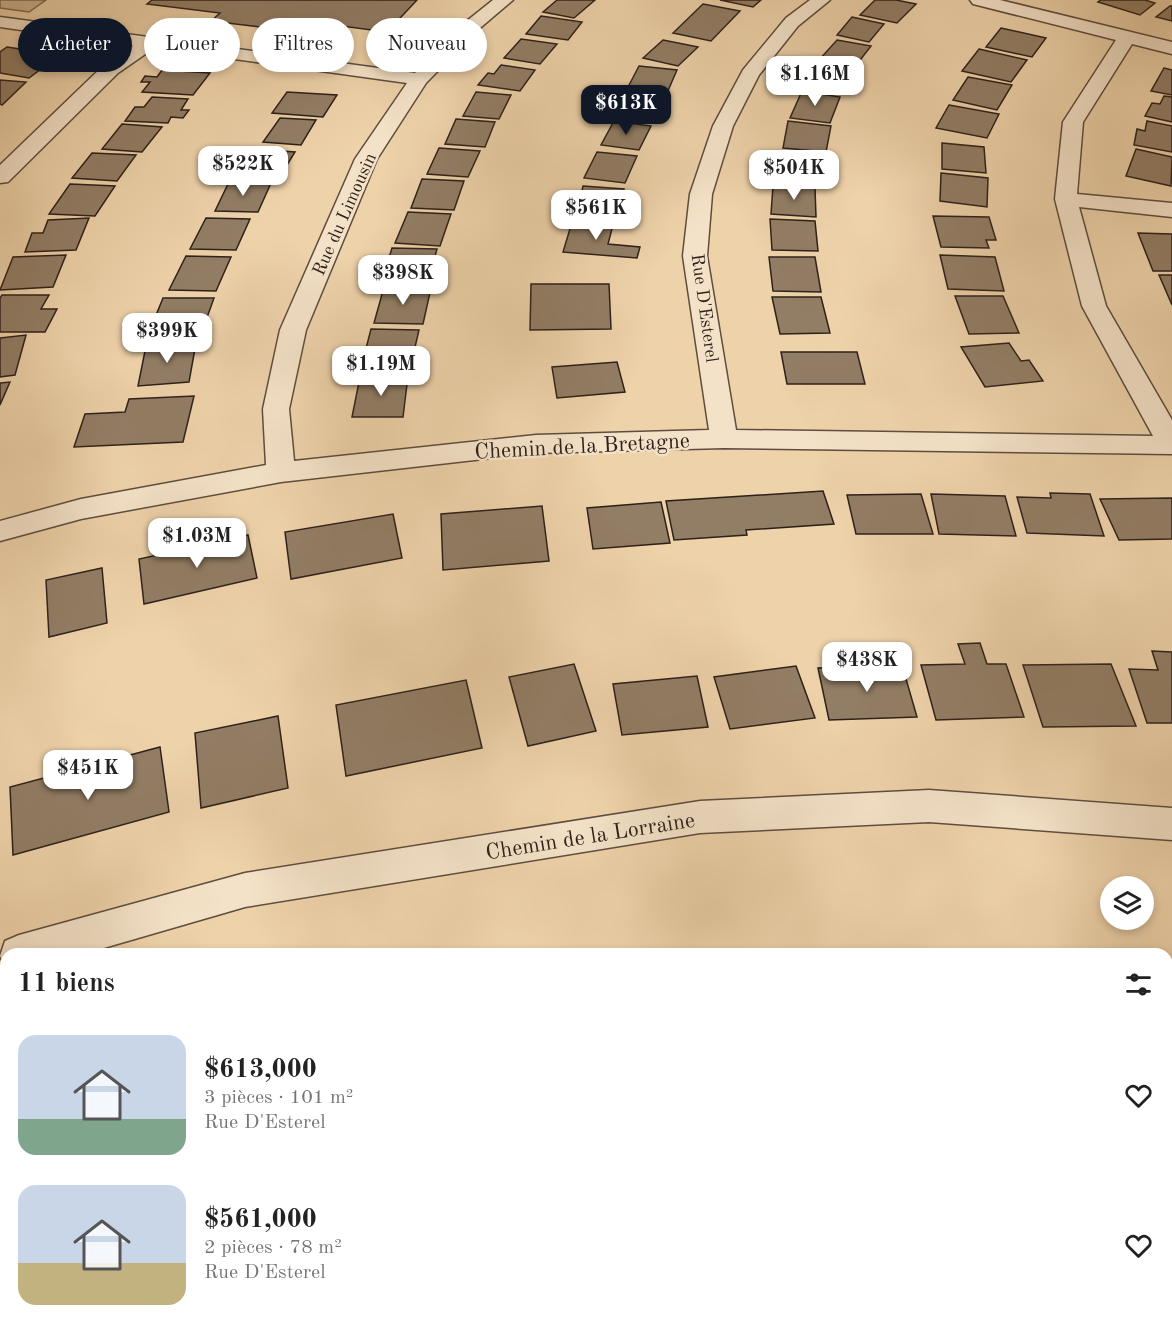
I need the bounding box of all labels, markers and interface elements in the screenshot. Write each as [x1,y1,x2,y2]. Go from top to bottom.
chip: Acheter [18,18,132,72]
chip: Louer [144,18,240,72]
chip: Filtres [252,18,354,72]
chip: Nouveau [366,18,487,72]
pin: $1.16M [766,56,864,107]
text: $1.16M [780,65,850,85]
pin: $613K [584,85,668,136]
text: $613K [595,94,657,114]
pin: $522K [201,146,285,197]
street label: Rue du Limousin [310,150,380,278]
pin: $504K [752,150,836,201]
text: $522K [212,155,274,175]
text: $504K [763,159,825,179]
pin: $561K [554,190,638,241]
text: $561K [565,199,627,219]
street label: Rue D'Esterel [687,253,721,364]
pin: $398K [361,255,445,306]
text: $398K [372,264,434,284]
pin: $399K [125,313,209,364]
text: $399K [136,322,198,342]
pin: $1.19M [332,346,430,397]
text: $1.19M [346,355,416,375]
street label: Chemin de la Bretagne [474,430,690,464]
pin: $1.03M [148,518,246,569]
text: $1.03M [162,527,232,547]
pin: $438K [825,642,909,693]
text: $438K [836,651,898,671]
pin: $451K [46,750,130,801]
text: $451K [57,759,119,779]
street label: Chemin de la Lorraine [484,810,696,864]
map controls [1100,876,1154,930]
button: layers [1100,876,1154,930]
icon: filters [1122,968,1155,1001]
text: 11 biens [18,971,115,997]
text: $613,000 [204,1057,317,1083]
icon: home [66,1059,138,1131]
icon: heart [1122,1079,1155,1112]
text: 3 pièces · 101 m² [204,1088,353,1108]
text: Rue D'Esterel [204,1113,326,1133]
text: $561,000 [204,1207,317,1233]
icon: home [66,1209,138,1281]
icon: heart [1122,1229,1155,1262]
text: 2 pièces · 78 m² [204,1238,342,1258]
text: Rue D'Esterel [204,1263,326,1283]

